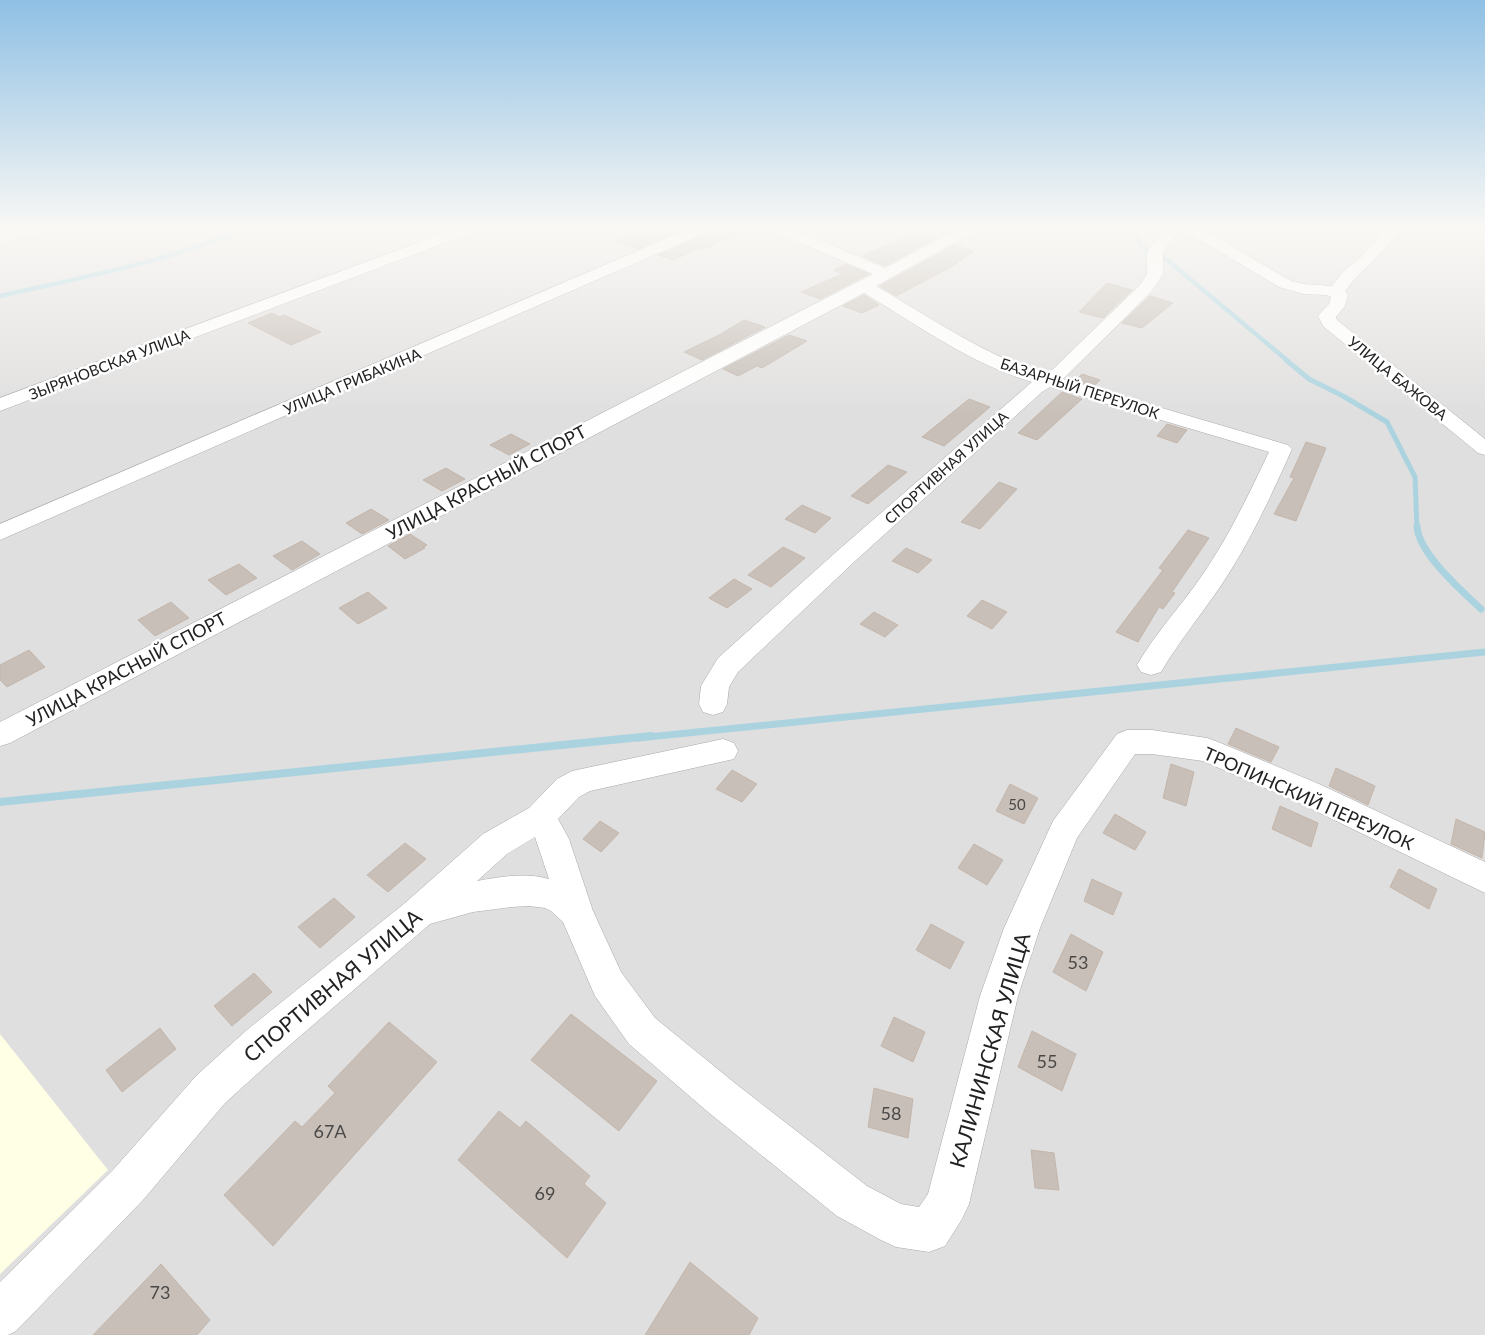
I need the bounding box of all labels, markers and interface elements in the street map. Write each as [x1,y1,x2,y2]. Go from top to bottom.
street label: ЗЫРЯНОВСКАЯ УЛИЦА [26,325,193,403]
street label: УЛИЦА БАЖОВА [1345,332,1452,424]
street label: УЛИЦА ГРИБАКИНА [281,344,424,418]
street label: БАЗАРНЫЙ ПЕРЕУЛОК [998,354,1162,422]
street label: СПОРТИВНАЯ УЛИЦА [880,406,1012,527]
street label: УЛИЦА КРАСНЫЙ СПОРТ [382,420,590,544]
street label: УЛИЦА КРАСНЫЙ СПОРТ [22,607,230,731]
street label: ТРОПИНСКИЙ ПЕРЕУЛОК [1201,742,1417,854]
house number: 50 [1008,795,1026,813]
street label: СПОРТИВНАЯ УЛИЦА [238,903,427,1067]
street label: КАЛИНИНСКАЯ УЛИЦА [943,929,1035,1170]
house number: 53 [1068,951,1088,973]
house number: 55 [1037,1050,1057,1072]
house number: 58 [881,1102,901,1124]
house number: 67А [313,1120,347,1142]
house number: 69 [535,1182,555,1204]
house number: 73 [150,1281,170,1303]

